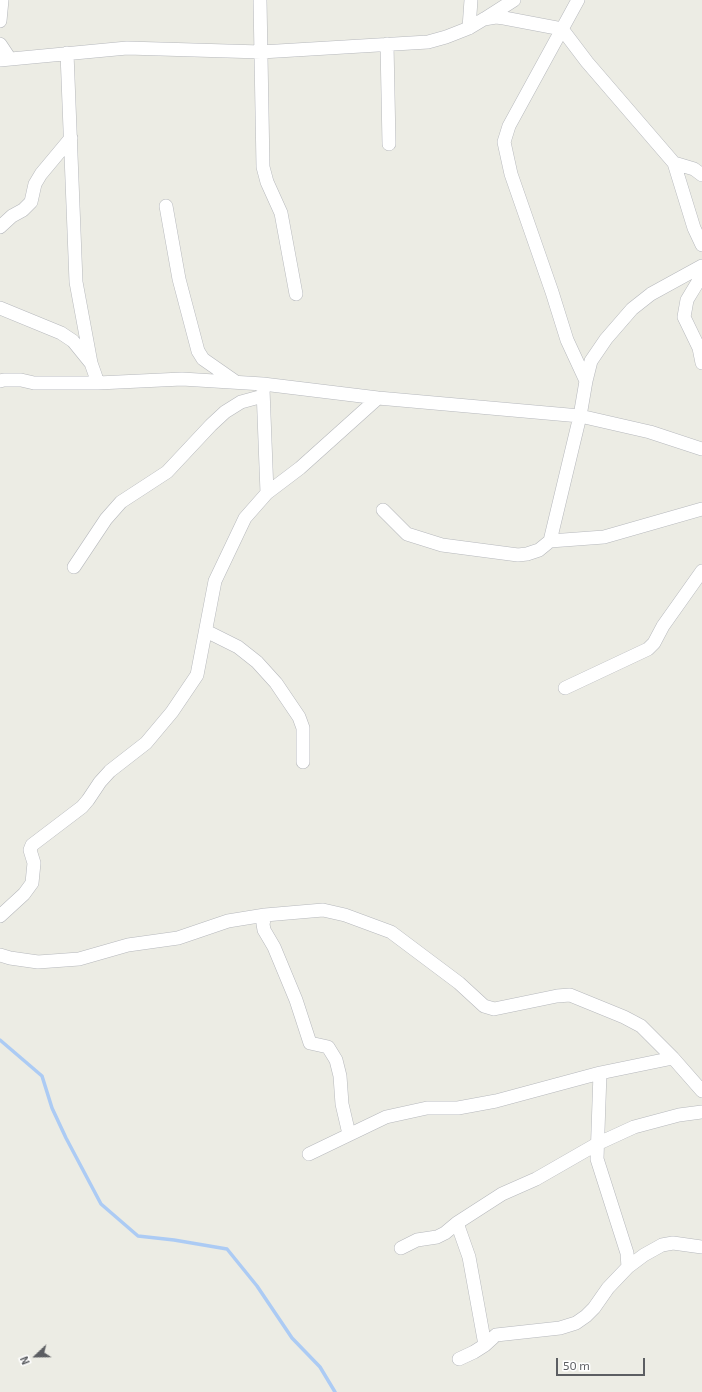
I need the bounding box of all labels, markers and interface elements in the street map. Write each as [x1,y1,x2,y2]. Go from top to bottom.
north arrow [16,1336,56,1376]
scale bar [558,1350,647,1376]
text: N [17,1355,32,1367]
text: 50 m [563,1358,590,1372]

